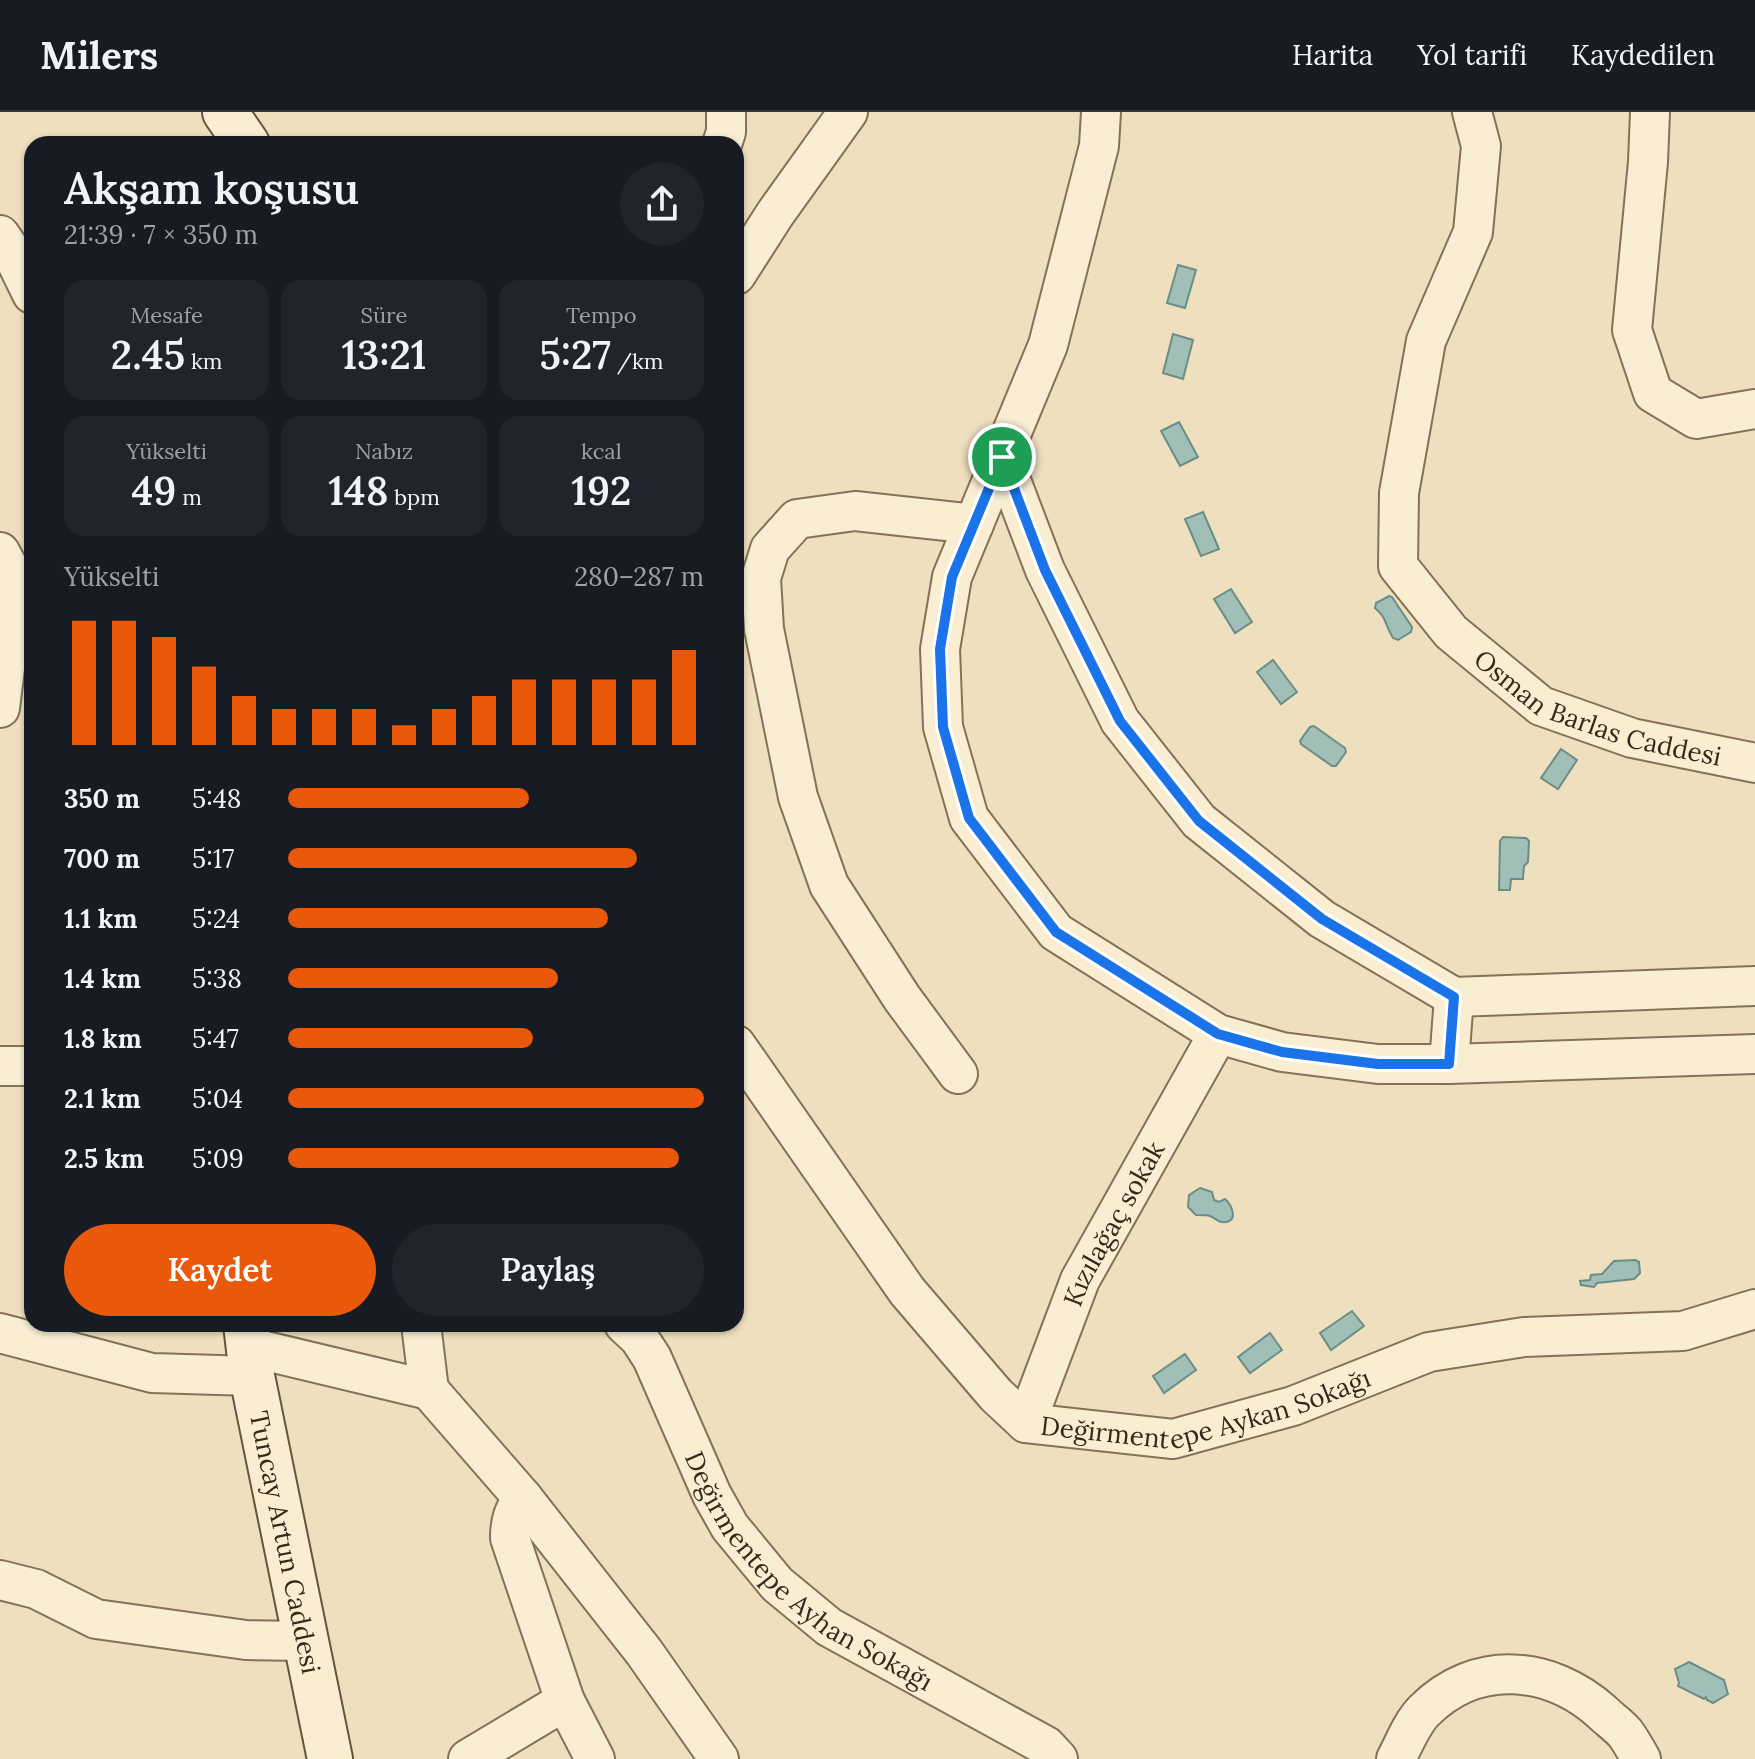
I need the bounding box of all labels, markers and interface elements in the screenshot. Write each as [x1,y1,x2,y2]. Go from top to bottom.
text: Milers [40,31,158,79]
text: Harita [1292,37,1373,73]
text: Yol tarifi [1417,37,1527,73]
text: Kaydedilen [1571,37,1715,73]
text: Akşam koşusu [64,160,359,216]
button: share [620,162,704,246]
text: 21:39 · 7 × 350 m [64,218,258,251]
text: Mesafe [130,301,203,329]
text: Süre [361,301,407,329]
text: Tempo [566,301,637,329]
text: 2.45 [111,329,185,380]
text: 13:21 [341,329,427,380]
text: 5:27 [539,329,611,380]
text: km [185,347,222,375]
text: /km [611,347,663,375]
pin [968,423,1036,491]
icon: arrive [980,435,1024,479]
text: Yükselti [126,437,207,465]
text: Nabız [355,437,413,465]
text: kcal [581,437,622,465]
text: 49 [131,465,176,516]
text: 148 [328,465,388,516]
text: 192 [571,465,631,516]
text: m [176,483,202,511]
text: bpm [388,483,440,511]
text: Yükselti [64,560,159,593]
text: 280–287 m [574,560,704,593]
street label: Osman Barlas Caddesi [1468,642,1724,772]
text: 350 m [64,782,140,815]
text: 5:48 [192,782,241,815]
text: 700 m [64,842,140,875]
text: 5:17 [192,842,234,875]
text: 1.1 km [64,902,137,935]
text: 5:24 [192,902,240,935]
text: 1.4 km [64,962,141,995]
text: 5:38 [192,962,242,995]
text: 1.8 km [64,1022,142,1055]
text: 5:47 [192,1022,239,1055]
text: 2.1 km [64,1082,141,1115]
text: 5:04 [192,1082,243,1115]
street label: Kızılağaç sokak [1055,1135,1171,1311]
text: 2.5 km [64,1142,144,1175]
text: 5:09 [192,1142,244,1175]
button: Kaydet [64,1224,376,1316]
button: Paylaş [392,1224,704,1316]
street label: Değirmentepe Aykan Sokağı [1039,1360,1375,1456]
street label: Tuncay Artun Caddesi [243,1408,329,1676]
street label: Değirmentepe Ayhan Sokağı [678,1446,939,1697]

